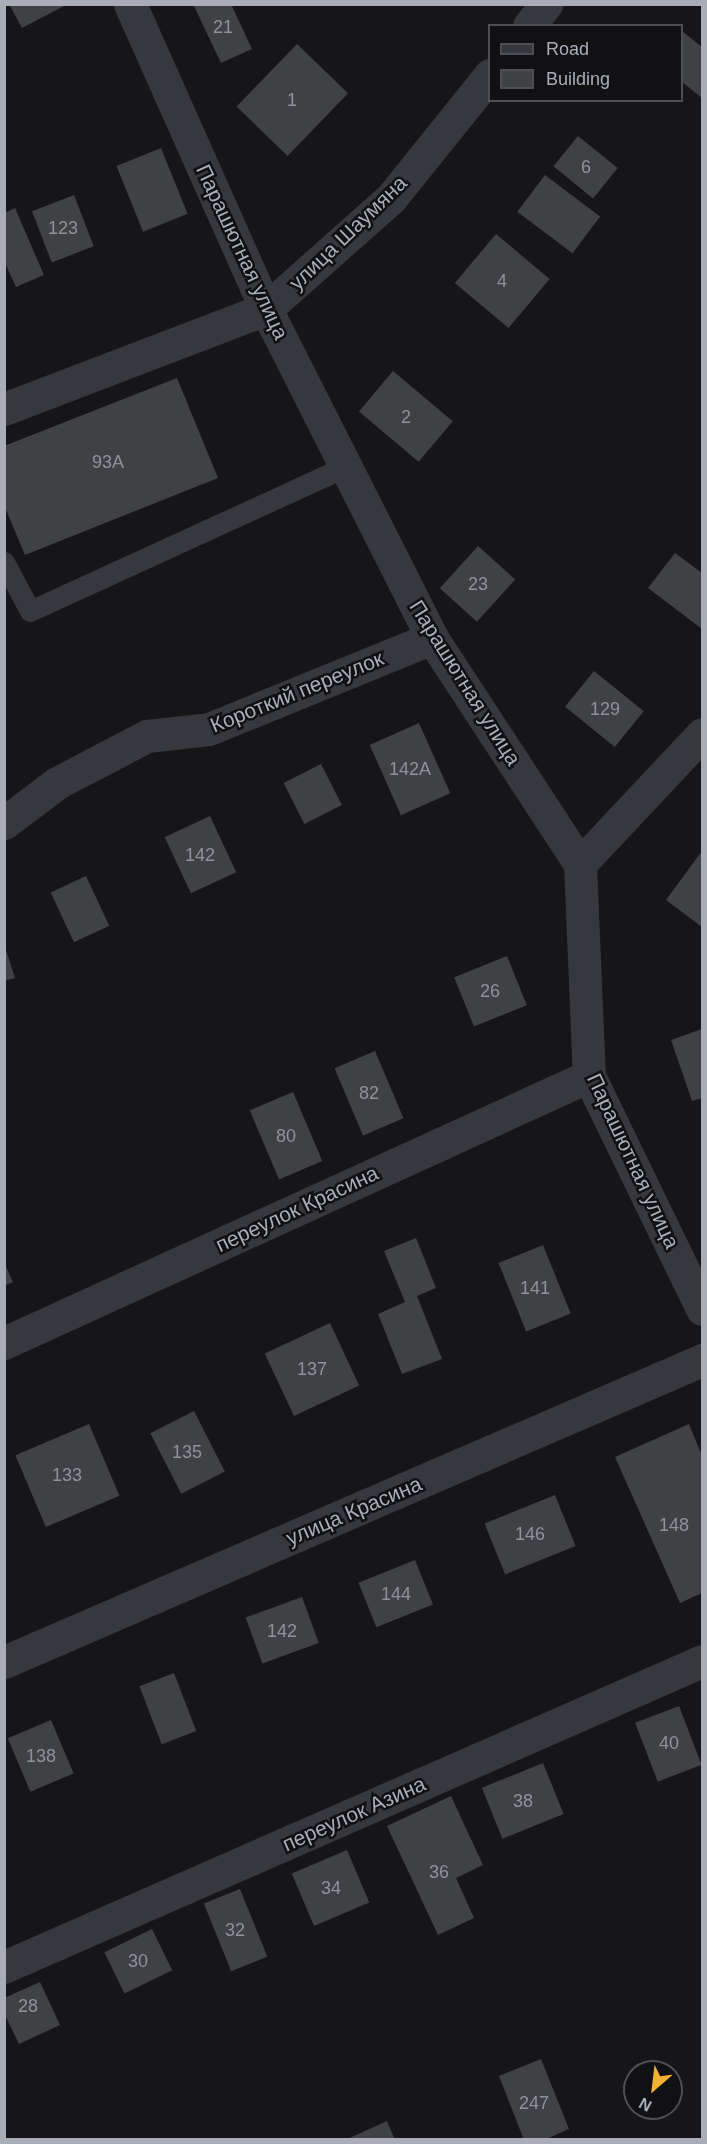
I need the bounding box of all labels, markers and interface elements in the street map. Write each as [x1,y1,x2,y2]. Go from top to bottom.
house number: 21 [213,16,233,38]
legend [488,24,683,102]
text: Road [546,39,589,59]
text: Building [546,69,610,89]
house number: 1 [287,89,297,111]
house number: 6 [581,156,591,178]
street label: Парашютная улица [190,161,294,343]
street label: улица Шаумяна [284,171,412,295]
house number: 123 [48,217,78,239]
house number: 4 [497,270,507,292]
house number: 2 [401,406,411,428]
house number: 93А [92,451,124,473]
house number: 23 [468,573,488,595]
street label: Парашютная улица [404,596,526,770]
street label: Короткий переулок [207,646,387,738]
house number: 129 [590,698,620,720]
house number: 142А [389,758,431,780]
house number: 142 [185,844,215,866]
house number: 26 [480,980,500,1002]
street label: Парашютная улица [581,1070,685,1252]
house number: 82 [359,1082,379,1104]
house number: 80 [276,1125,296,1147]
street label: переулок Красина [212,1160,382,1258]
house number: 141 [520,1277,550,1299]
house number: 137 [297,1358,327,1380]
house number: 135 [172,1441,202,1463]
house number: 133 [52,1464,82,1486]
street label: улица Красина [282,1471,426,1551]
house number: 148 [659,1514,689,1536]
house number: 146 [515,1523,545,1545]
house number: 144 [381,1583,411,1605]
house number: 142 [267,1620,297,1642]
house number: 40 [659,1732,679,1754]
house number: 138 [26,1745,56,1767]
street label: переулок Азина [279,1771,429,1857]
house number: 38 [513,1790,533,1812]
house number: 36 [429,1861,449,1883]
house number: 34 [321,1877,341,1899]
house number: 32 [225,1919,245,1941]
house number: 30 [128,1950,148,1972]
house number: 28 [18,1995,38,2017]
north arrow [623,2060,683,2120]
house number: 247 [519,2092,549,2114]
text: N [636,2094,654,2115]

